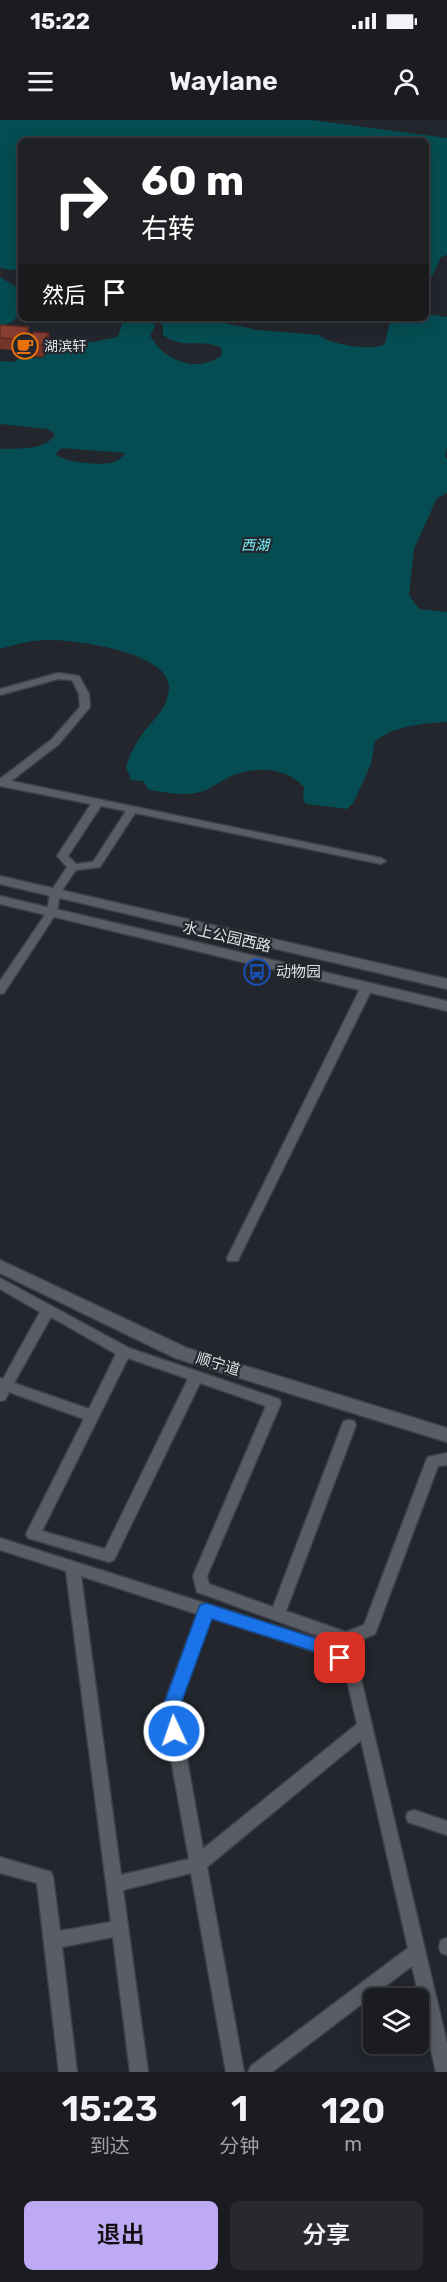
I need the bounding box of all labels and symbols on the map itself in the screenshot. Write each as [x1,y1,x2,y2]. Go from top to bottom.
cafe icon: 湖滨轩 [10,331,40,361]
place label: 湖滨轩 [44,338,86,355]
water label: 西湖 [241,537,271,554]
street label: 水上公园西路 [181,918,273,956]
bus stop icon: 动物园 [242,957,272,987]
place label: 动物园 [276,963,321,981]
street label: 顺宁道 [194,1349,242,1379]
pin [314,1632,365,1683]
position arrow [142,1699,206,1763]

